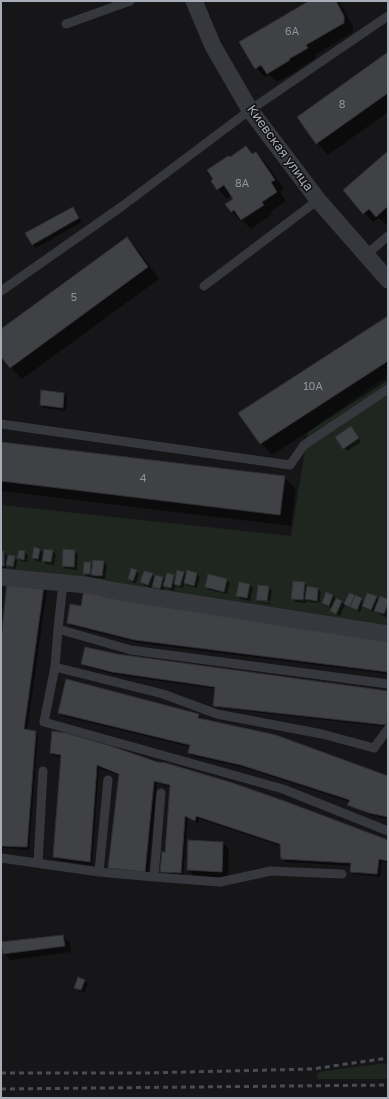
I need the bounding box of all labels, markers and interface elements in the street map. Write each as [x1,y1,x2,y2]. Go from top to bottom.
house number: 6А [285,25,299,39]
house number: 8 [339,98,345,112]
street label: Киевская улица [244,102,316,194]
house number: 8А [235,177,249,191]
house number: 5 [71,291,77,305]
house number: 10А [303,380,323,394]
house number: 4 [140,472,146,486]

